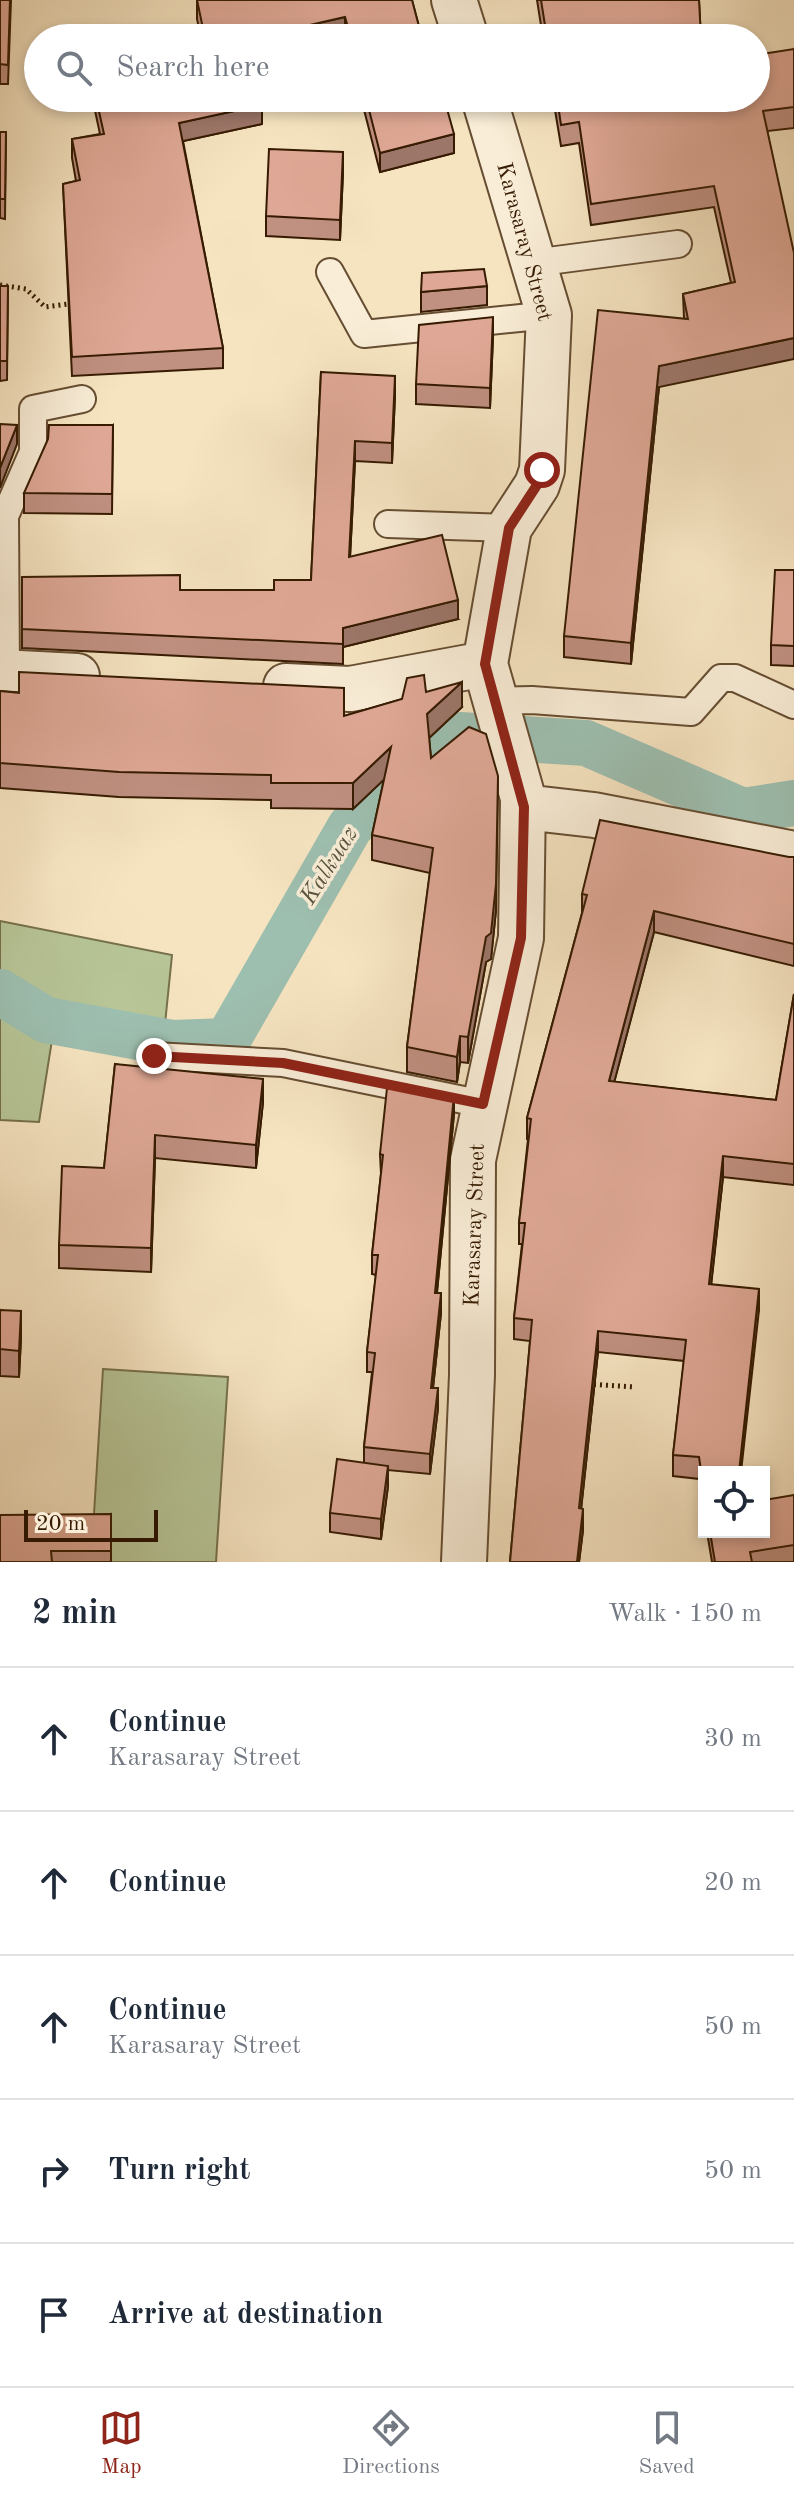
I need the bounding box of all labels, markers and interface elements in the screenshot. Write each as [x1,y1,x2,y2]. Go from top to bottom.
search box [24,24,770,112]
icon: search [52,46,96,90]
text: Search here [116,53,270,83]
street label: Karasaray Street [492,160,556,324]
route start [524,452,560,488]
water label: Kalkuaz [296,823,363,910]
route end [136,1038,172,1074]
street label: Karasaray Street [461,1143,489,1307]
map controls [698,1466,770,1538]
button: locate [698,1466,770,1538]
scale bar [24,1506,158,1542]
text: 20 m [36,1513,85,1535]
text: 2 min [32,1597,117,1631]
text: Walk · 150 m [608,1601,762,1627]
text: Continue [108,1708,227,1738]
icon: ahead [32,1717,76,1761]
text: 30 m [704,1726,762,1752]
text: Karasaray Street [108,1745,301,1771]
icon: ahead [32,1861,76,1905]
text: Continue [108,1868,227,1898]
text: 20 m [704,1870,762,1896]
text: Continue [108,1996,227,2026]
icon: ahead [32,2005,76,2049]
text: 50 m [704,2014,762,2040]
text: Karasaray Street [108,2033,301,2059]
icon: right [32,2149,76,2193]
text: Turn right [108,2156,250,2186]
text: 50 m [704,2158,762,2184]
icon: arrive [32,2293,76,2337]
text: Arrive at destination [108,2300,383,2330]
tab: Map [99,2406,143,2481]
tab: Directions [342,2406,440,2481]
tab: Saved [639,2406,695,2481]

